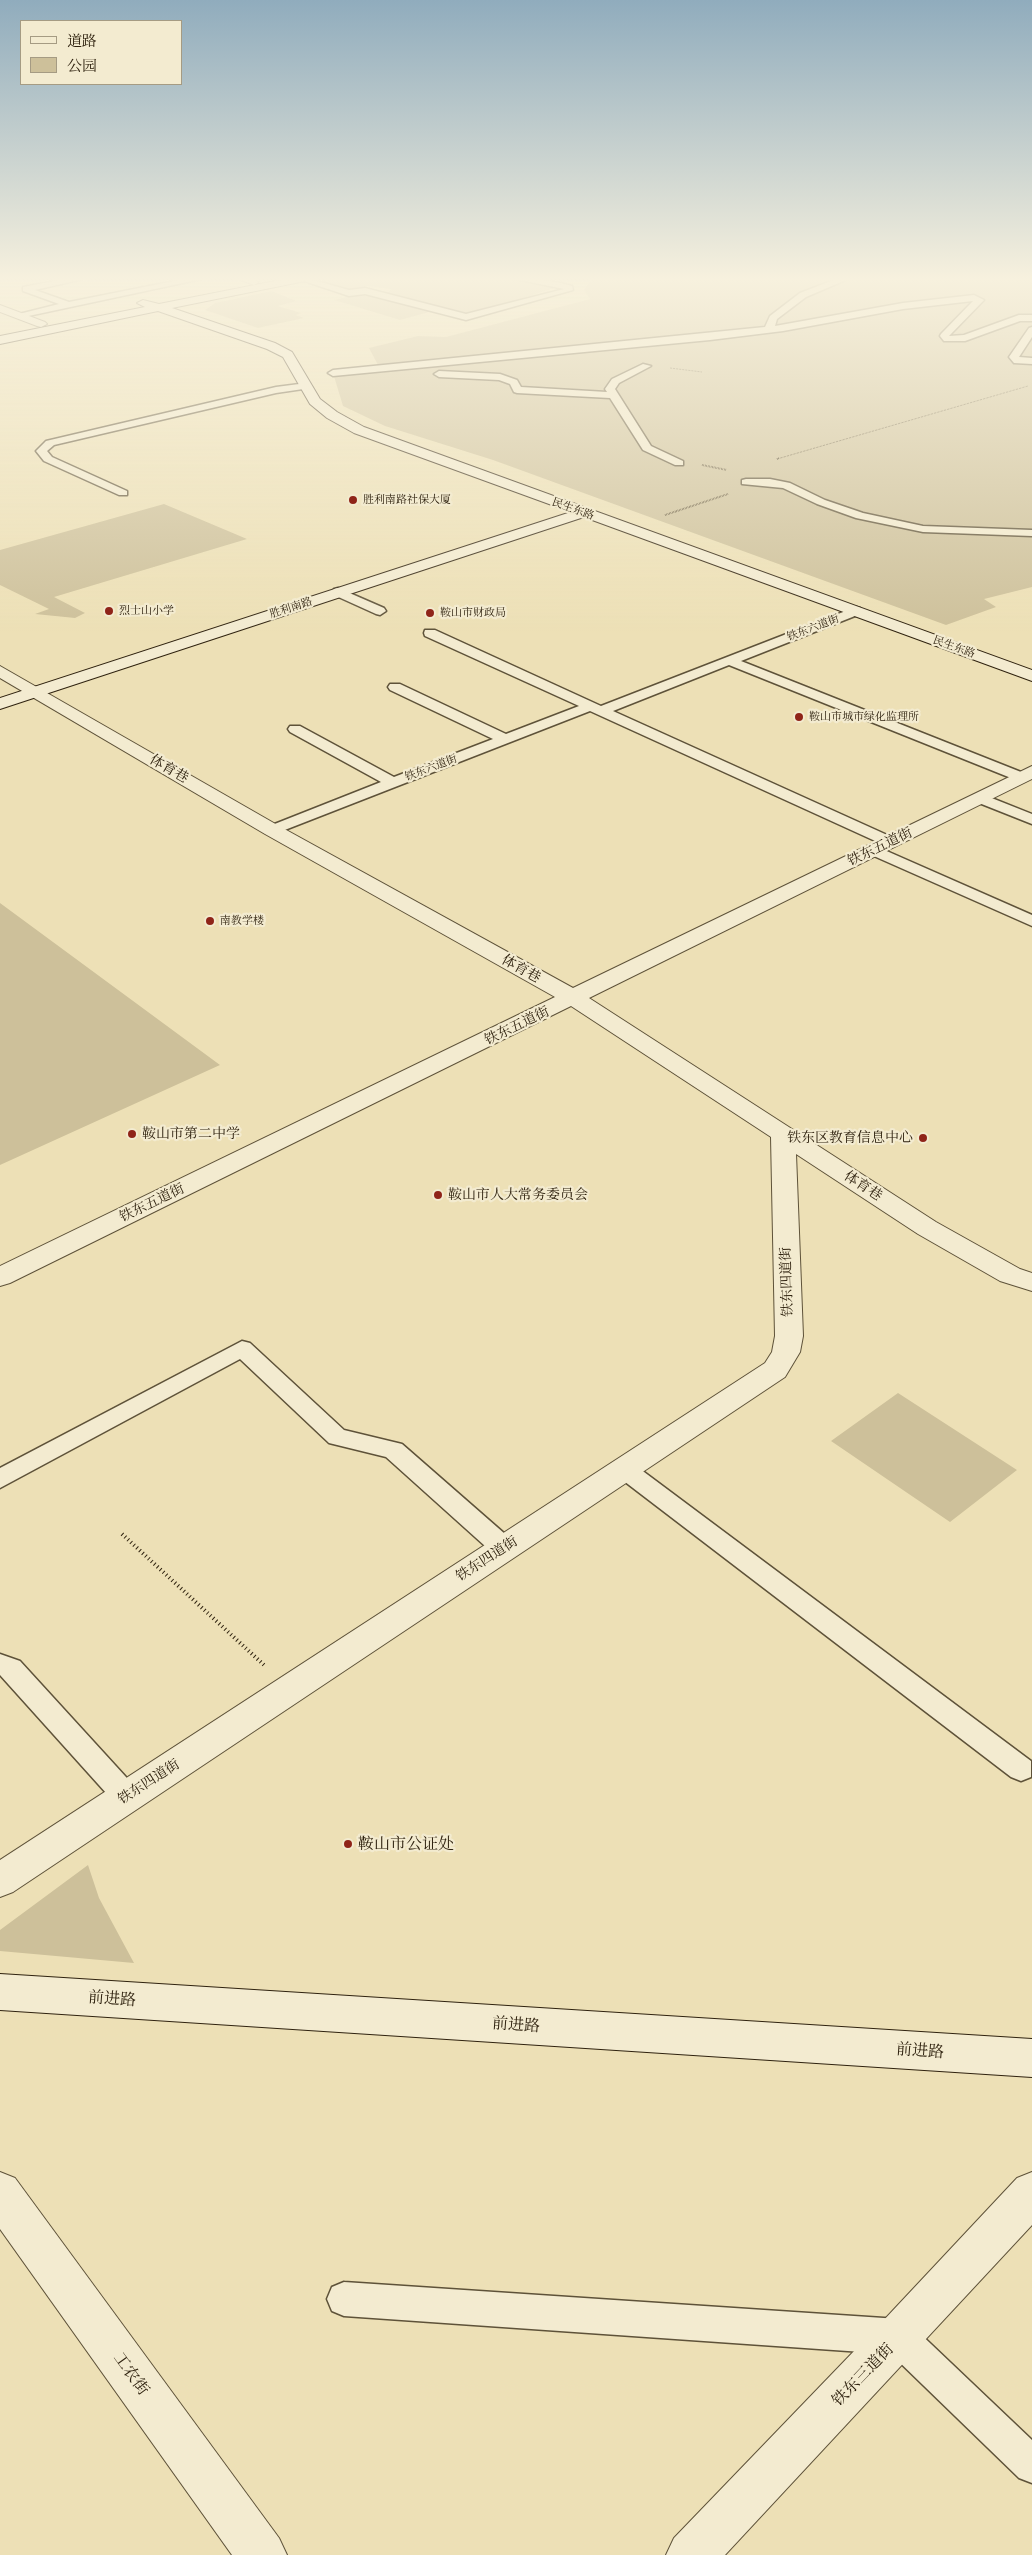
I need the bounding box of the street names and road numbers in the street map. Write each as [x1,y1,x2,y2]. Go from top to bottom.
street label: 民生东路 [550,495,596,523]
street label: 胜利南路 [268,595,314,621]
street label: 铁东六道街 [785,612,841,644]
street label: 民生东路 [931,633,977,661]
street label: 体育巷 [147,751,191,787]
street label: 铁东六道街 [403,752,459,784]
street label: 铁东五道街 [845,824,915,870]
street label: 体育巷 [499,951,543,987]
street label: 铁东五道街 [482,1003,552,1049]
street label: 体育巷 [841,1168,885,1204]
street label: 铁东五道街 [117,1180,187,1226]
street label: 铁东四道街 [777,1247,797,1317]
street label: 铁东四道街 [453,1533,521,1585]
street label: 铁东四道街 [115,1756,183,1808]
street label: 前进路 [87,1988,137,2010]
street label: 前进路 [491,2014,541,2036]
street label: 前进路 [895,2040,945,2062]
street label: 铁东三道街 [828,2340,898,2410]
street label: 工农街 [109,2349,153,2399]

